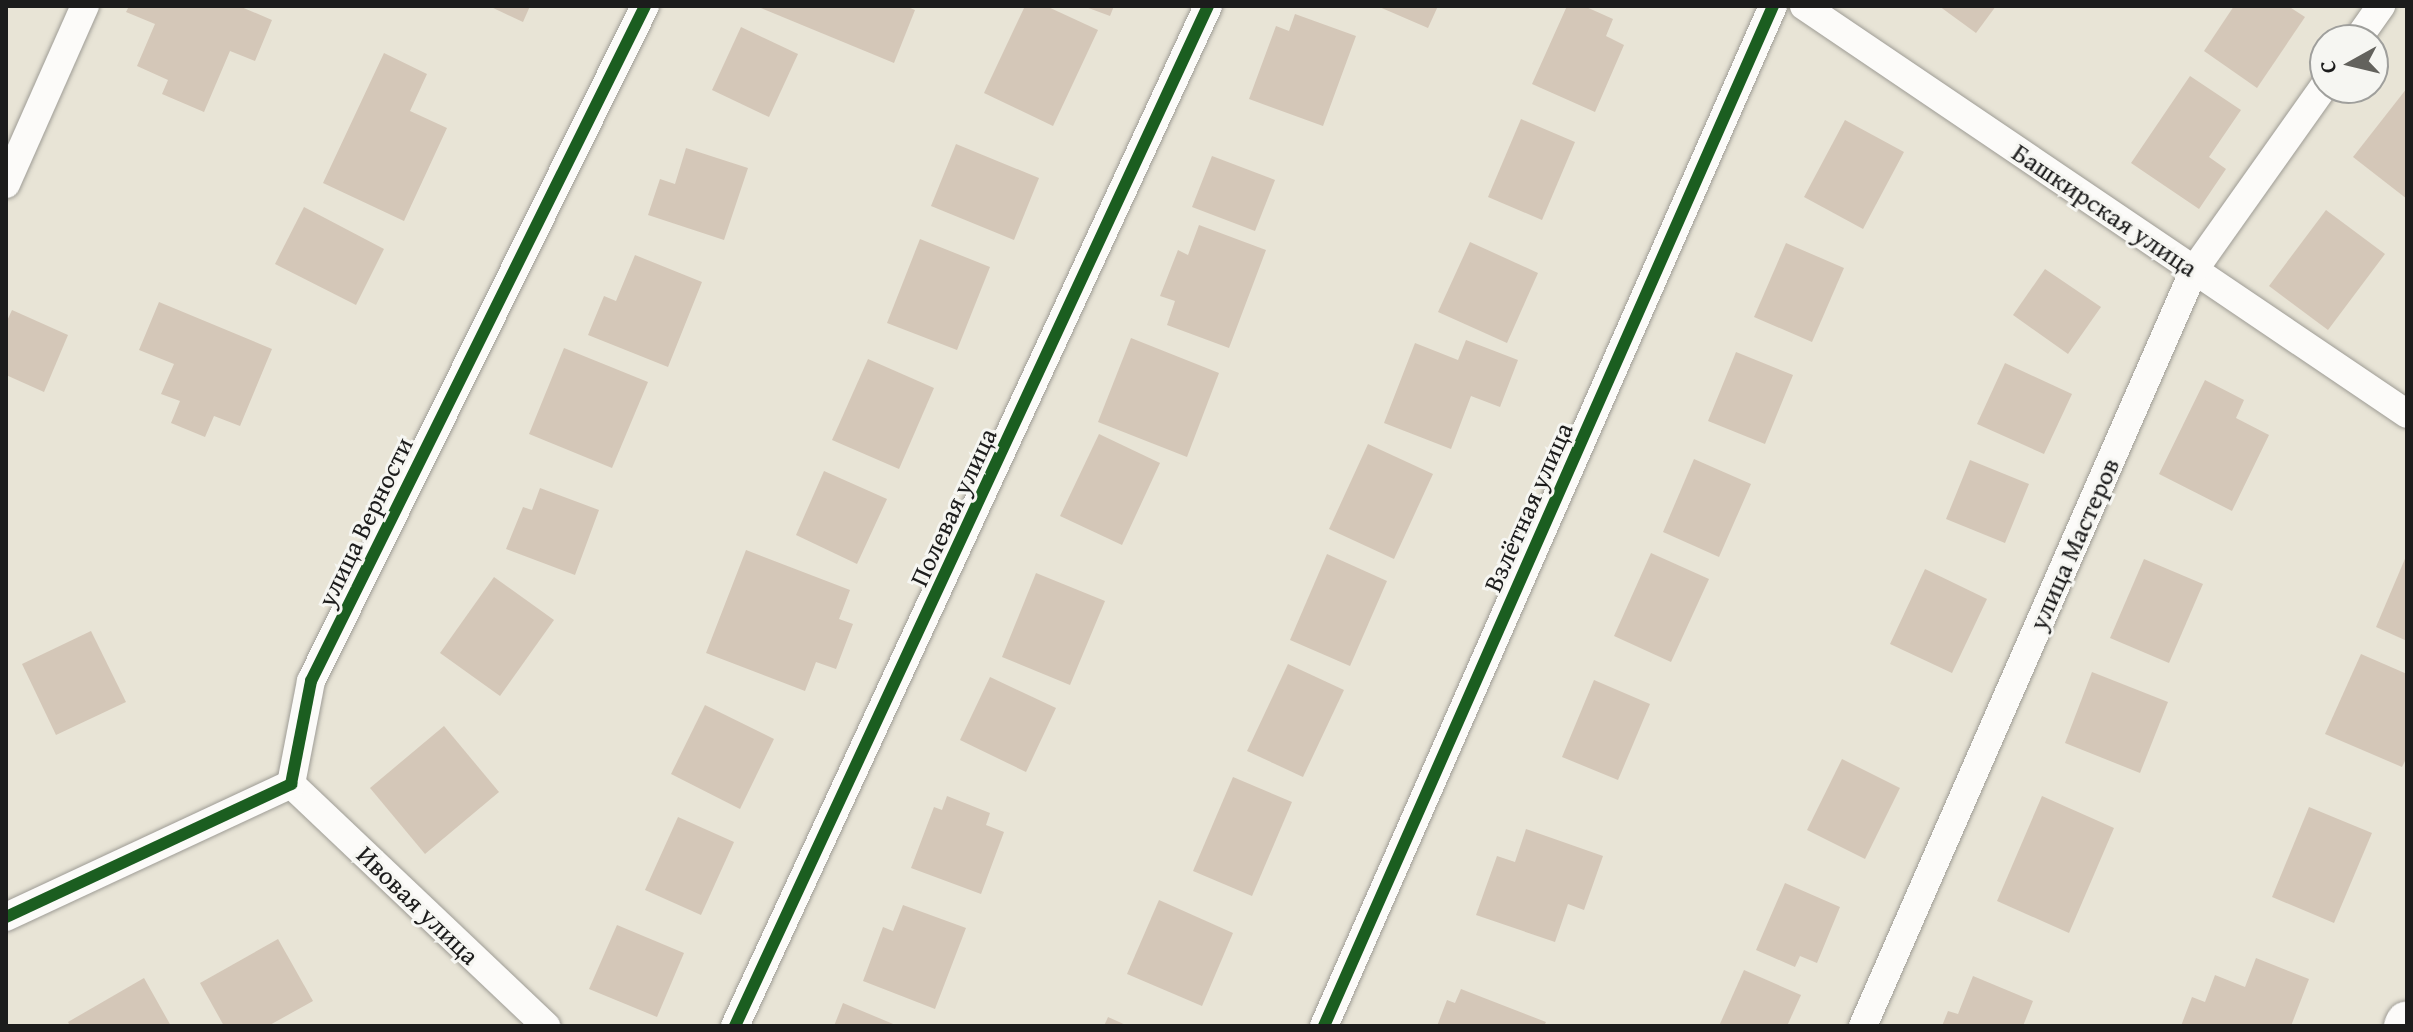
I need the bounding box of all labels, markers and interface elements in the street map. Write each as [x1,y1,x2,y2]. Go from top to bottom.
north arrow [2309,24,2389,104]
text: С [2311,59,2344,75]
street label: Башкирская улица [2007,137,2203,283]
street label: Взлётная улица [1477,418,1579,596]
street label: Полевая улица [903,423,1003,591]
street label: улица Верности [310,432,420,612]
street label: улица Мастеров [2022,453,2126,635]
street label: Ивовая улица [350,839,486,971]

